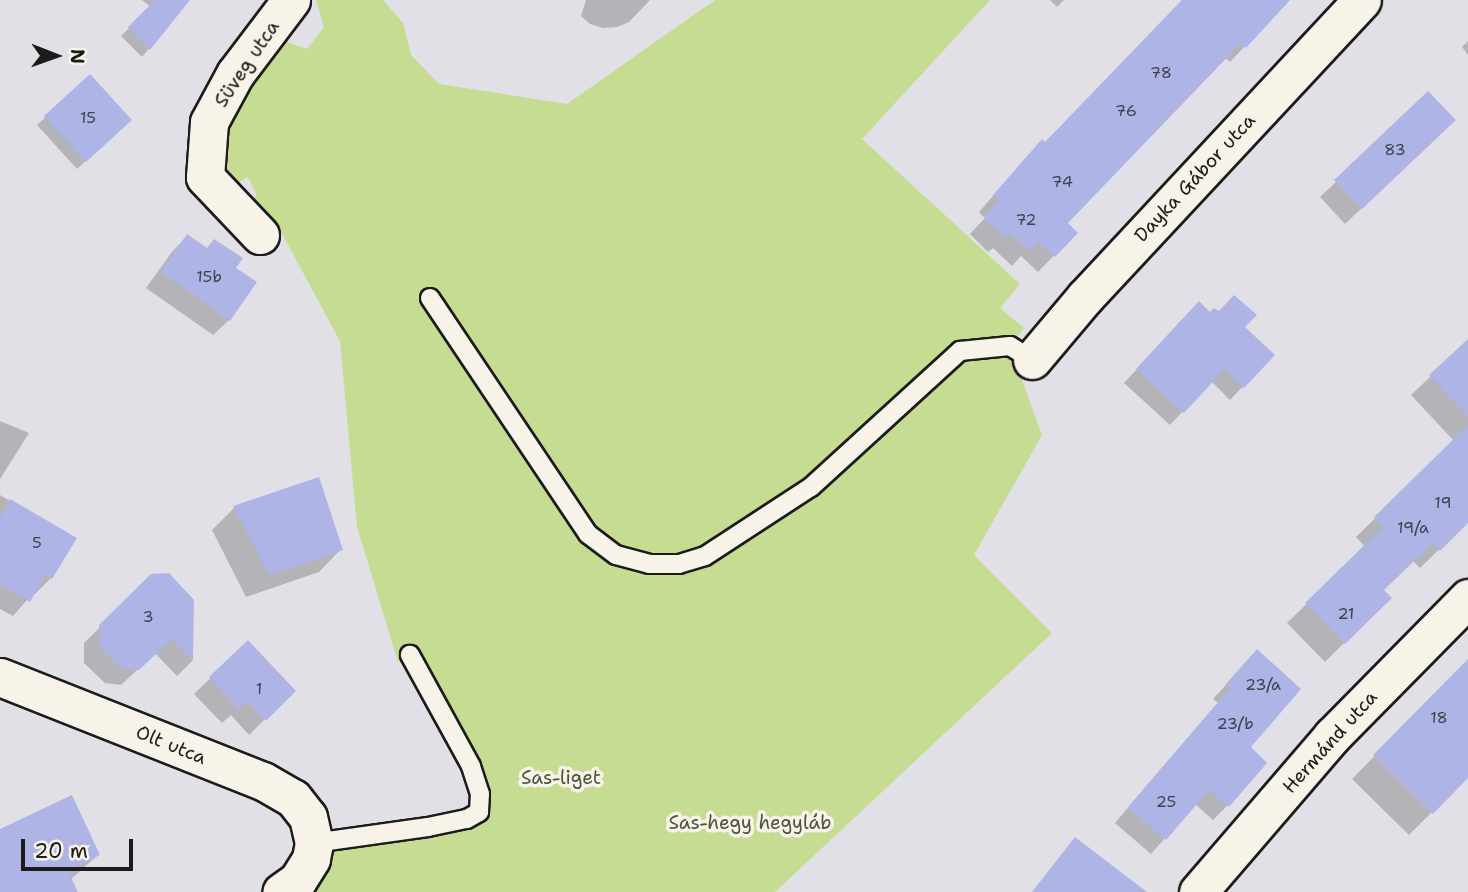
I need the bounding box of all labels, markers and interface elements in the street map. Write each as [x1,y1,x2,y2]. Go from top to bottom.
street label: Süveg utca [210,16,284,112]
north arrow [21,21,91,91]
text: N [65,49,90,64]
house number: 78 [1150,63,1172,83]
house number: 76 [1115,101,1137,121]
house number: 15 [80,108,96,128]
street label: Dayka Gábor utca [1130,109,1260,247]
house number: 83 [1384,140,1406,160]
house number: 74 [1051,172,1073,192]
house number: 72 [1015,210,1037,230]
house number: 15b [196,267,222,287]
house number: 19 [1434,493,1452,513]
house number: 19/a [1397,518,1429,538]
house number: 5 [32,533,42,553]
house number: 21 [1337,604,1355,624]
house number: 3 [142,607,154,627]
house number: 23/a [1245,675,1281,695]
house number: 1 [256,679,262,699]
street label: Hermánd utca [1278,686,1382,798]
house number: 18 [1430,708,1448,728]
house number: 23/b [1216,714,1254,734]
street label: Olt utca [132,721,210,769]
park label: Sas-liget [521,767,601,789]
house number: 25 [1156,792,1176,812]
park label: Sas-hegy hegyláb [668,812,832,834]
scale bar [24,826,136,870]
text: 20 m [34,837,88,865]

